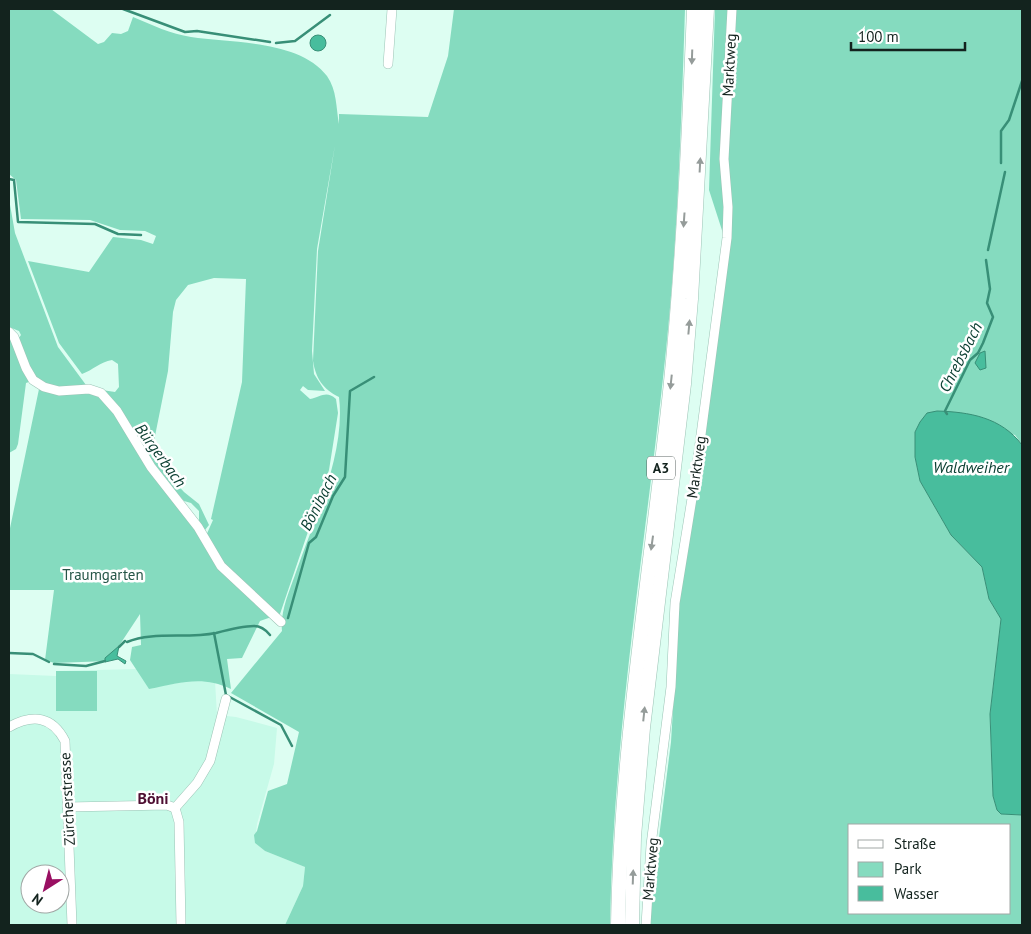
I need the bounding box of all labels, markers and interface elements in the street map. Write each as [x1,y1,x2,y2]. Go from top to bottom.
scale bar [851,20,965,52]
text: 100 m [858,27,899,46]
street label: Marktweg [718,33,740,97]
one-way arrow [687,50,695,66]
one-way arrow [697,157,705,173]
one-way arrow [679,212,687,228]
one-way arrow [685,319,693,335]
water label: Chrebsbach [934,319,986,395]
one-way arrow [667,374,675,390]
water label: Bürgerbach [131,419,191,491]
street label: Marktweg [682,434,710,500]
road number: A3 [647,456,675,479]
water label: Waldweiher [933,457,1011,477]
water label: Bönibach [295,470,341,534]
one-way arrow [647,535,655,551]
park label: Traumgarten [62,565,144,584]
one-way arrow [640,706,648,722]
street label: Zürcherstrasse [55,752,79,846]
district label: Böni [137,788,169,808]
legend [848,824,1011,914]
text: Straße [894,834,936,853]
street label: Marktweg [638,837,662,901]
text: Park [894,859,922,878]
north arrow [20,864,70,914]
one-way arrow [629,868,637,884]
text: Wasser [894,884,939,903]
text: N [28,890,46,910]

